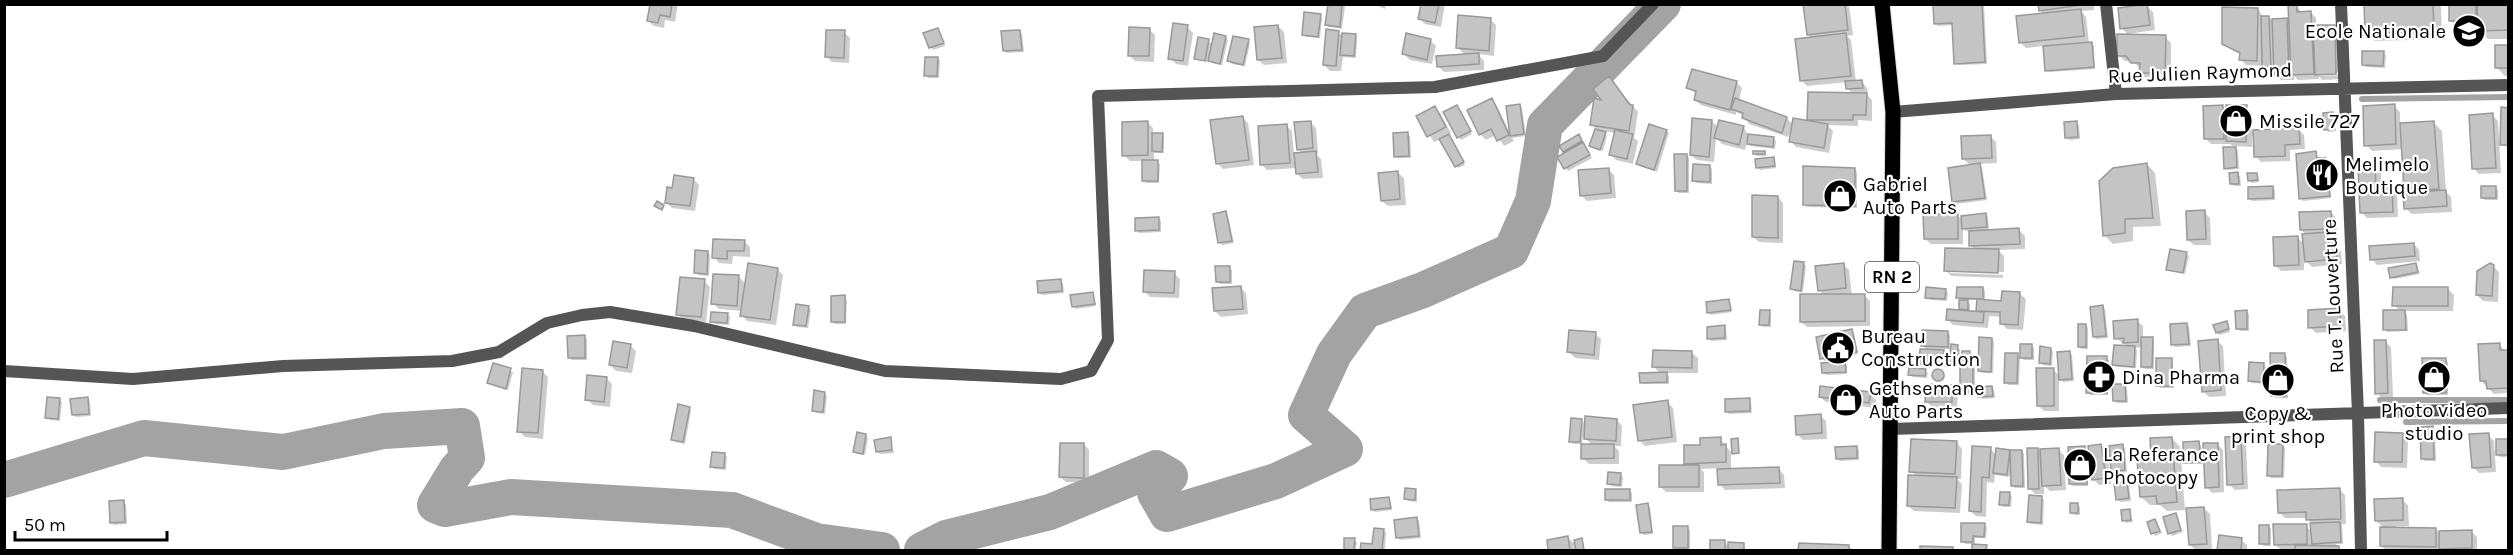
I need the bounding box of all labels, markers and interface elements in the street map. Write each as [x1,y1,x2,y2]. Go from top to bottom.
school or university icon: Ecole Nationale [2451,13,2487,49]
place label: Ecole Nationale [2305,20,2446,43]
street label: Rue Julien Raymond [2107,58,2293,88]
shop icon: Missile 727 [2218,103,2254,139]
place label: Missile 727 [2259,110,2360,133]
place label: Melimelo Boutique [2345,153,2429,199]
restaurant icon: Melimelo Boutique [2304,157,2340,193]
place label: Gabriel Auto Parts [1863,173,1957,219]
shop icon: Gabriel Auto Parts [1822,178,1858,214]
street label: Rue T. Louverture [2317,218,2349,374]
road number: RN 2 [1865,262,1919,292]
place label: Bureau Construction [1861,325,1980,371]
public building icon: Bureau Construction [1820,330,1856,366]
pharmacy icon: Dina Pharma [2081,359,2117,395]
shop icon: Photo video studio [2416,359,2452,395]
shop icon: Copy & print shop [2260,362,2296,398]
place label: Dina Pharma [2122,366,2240,389]
place label: Gethsemane Auto Parts [1869,377,1985,423]
shop icon: Gethsemane Auto Parts [1828,382,1864,418]
place label: Photo video studio [2381,399,2487,445]
place label: Copy & print shop [2231,402,2325,448]
place label: La Referance Photocopy [2103,443,2219,489]
shop icon: La Referance Photocopy [2062,447,2098,483]
scale bar [15,504,166,542]
text: 50 m [24,514,66,536]

